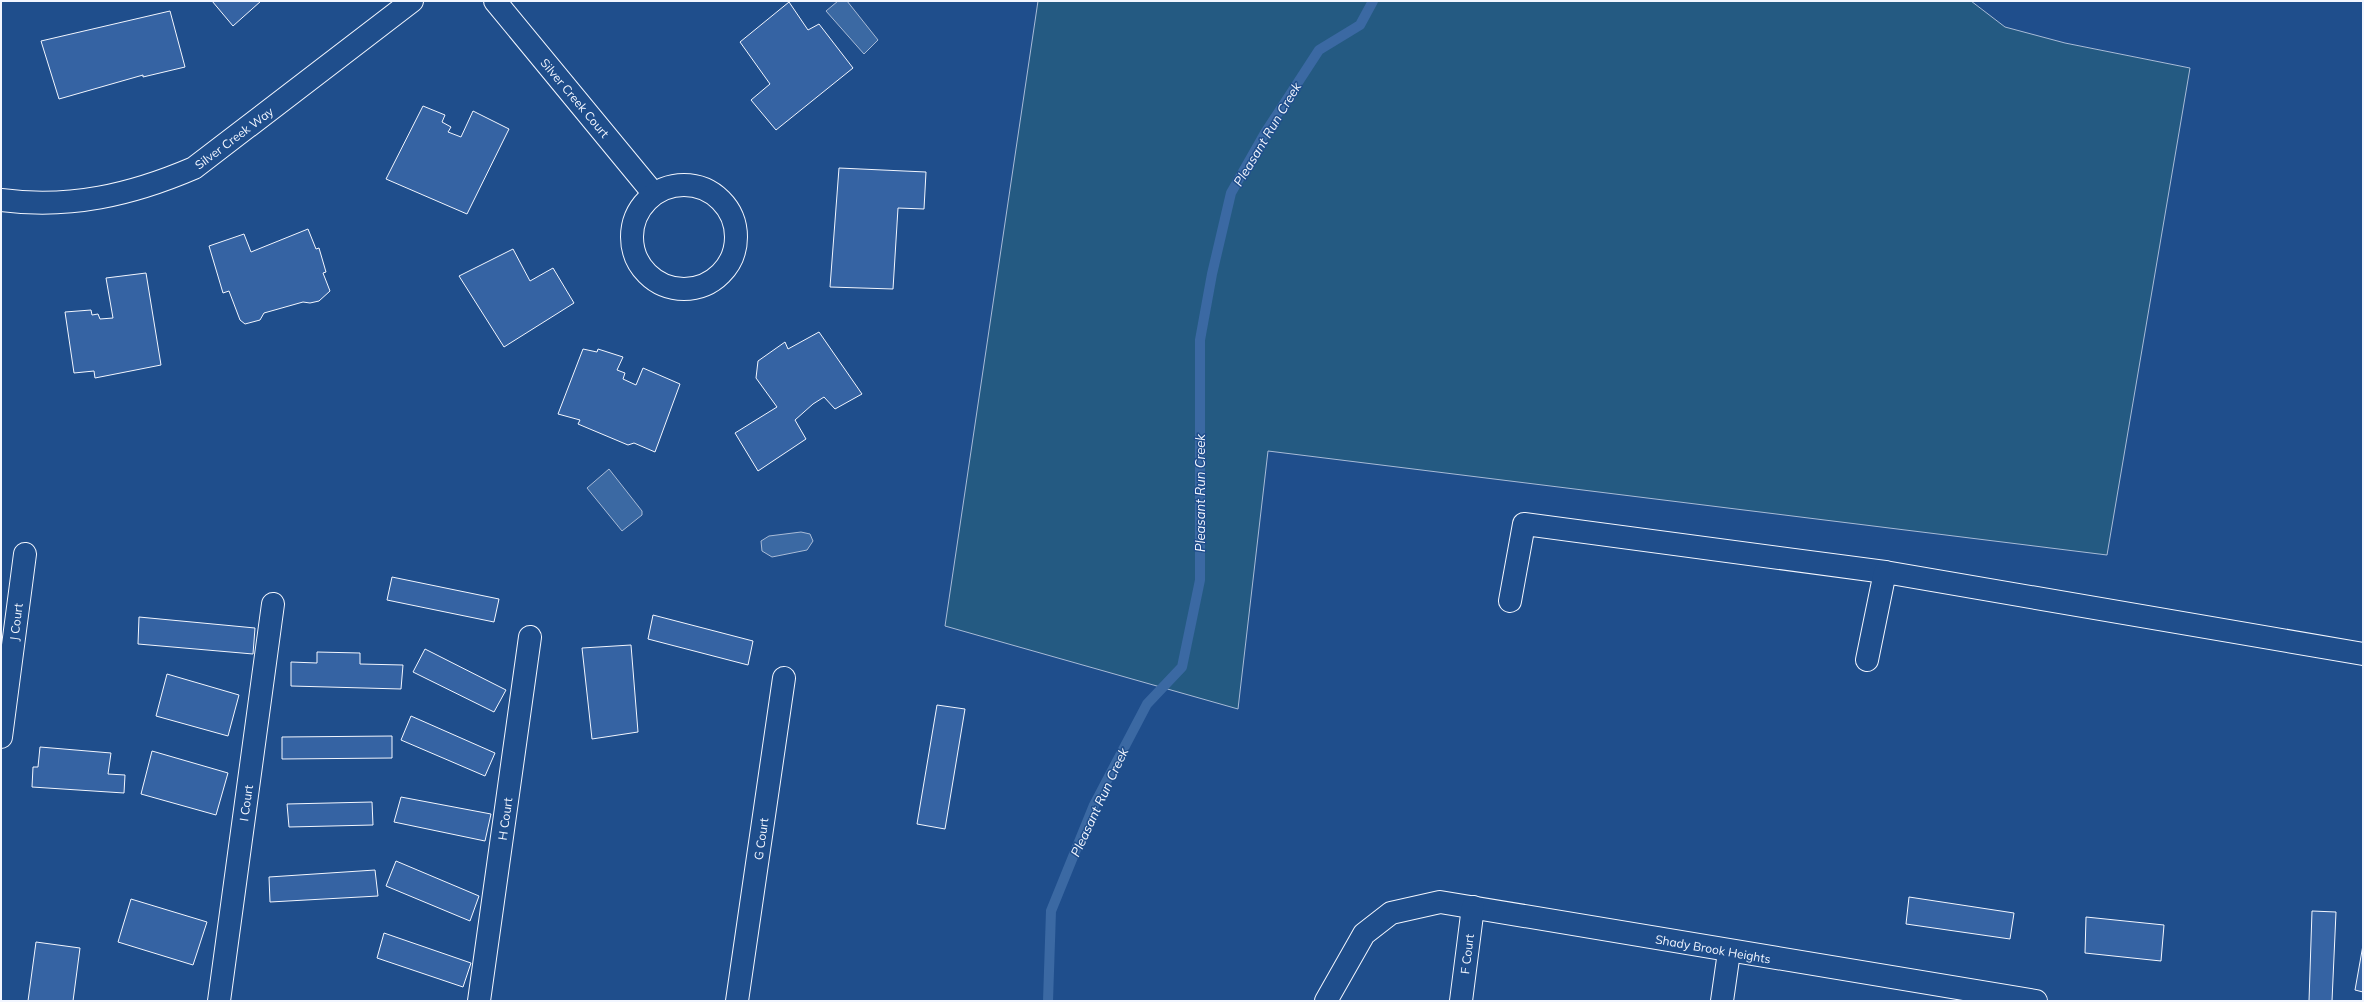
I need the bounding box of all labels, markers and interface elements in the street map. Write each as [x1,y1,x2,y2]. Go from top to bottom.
street label: Silver Creek Court [538,55,612,141]
water label: Pleasant Run Creek [1230,79,1304,189]
street label: Silver Creek Way [192,103,277,172]
water label: Pleasant Run Creek [1192,434,1208,552]
street label: J Court [6,602,26,642]
water label: Pleasant Run Creek [1067,745,1131,859]
street label: I Court [236,784,256,822]
street label: H Court [495,797,515,841]
street label: G Court [751,817,771,861]
street label: Shady Brook Heights [1654,931,1772,967]
street label: F Court [1457,933,1477,975]

